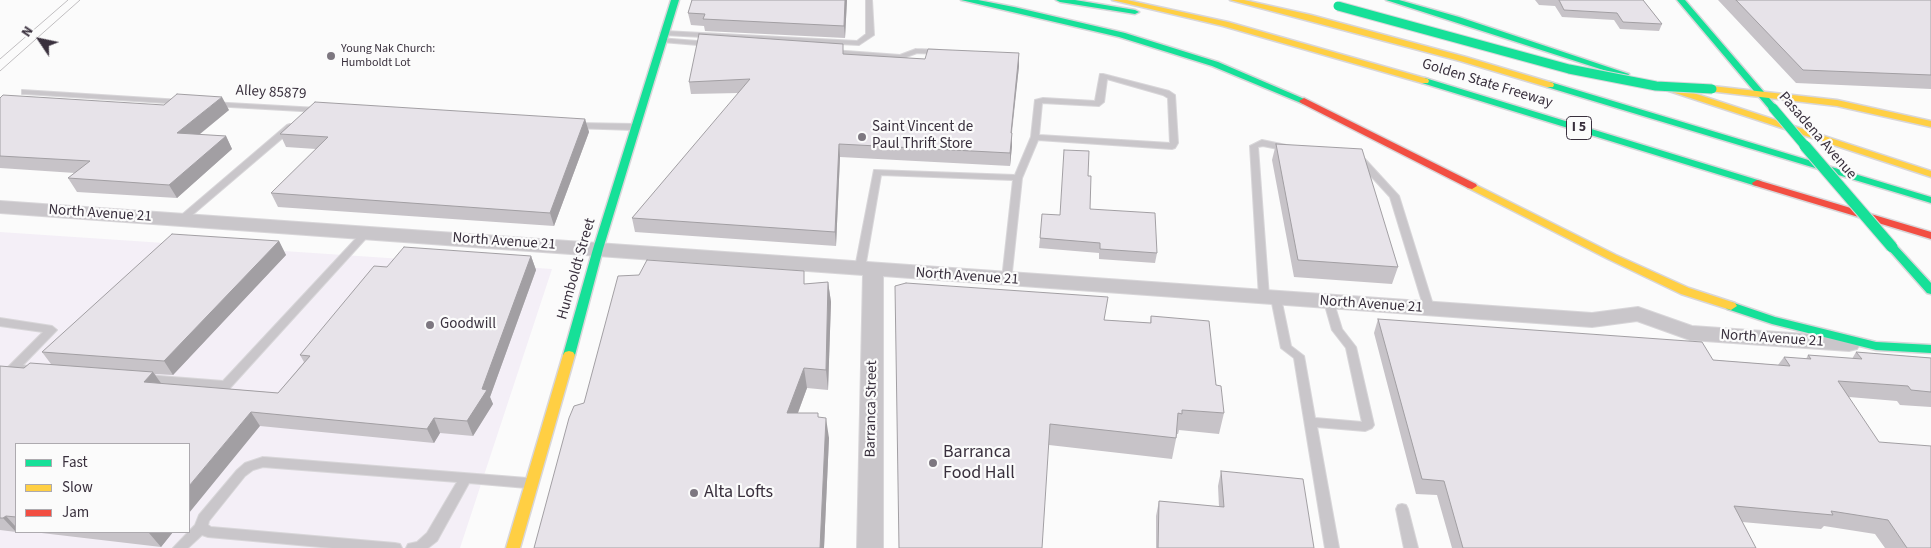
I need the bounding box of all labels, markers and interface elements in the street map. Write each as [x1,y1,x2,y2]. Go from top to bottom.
north arrow [15,15,65,65]
text: N [17,22,38,41]
place label: Young Nak Church: Humboldt Lot [341,42,435,70]
marker: Young Nak Church: Humboldt Lot [325,50,337,62]
street label: Golden State Freeway [1420,56,1554,112]
street label: Alley 85879 [235,82,307,104]
street label: Pasadena Avenue [1774,89,1860,183]
road number: I 5 [1566,116,1592,140]
place label: Saint Vincent de Paul Thrift Store [872,119,973,154]
marker: Saint Vincent de Paul Thrift Store [856,131,868,143]
street label: North Avenue 21 [48,201,152,227]
street label: Humboldt Street [554,216,600,322]
street label: North Avenue 21 [452,229,556,255]
street label: North Avenue 21 [915,264,1019,290]
street label: North Avenue 21 [1319,292,1423,318]
place label: Goodwill [440,316,496,334]
marker: Goodwill [424,319,436,331]
street label: North Avenue 21 [1720,326,1824,352]
street label: Barranca Street [862,360,882,458]
place label: Barranca Food Hall [943,442,1015,484]
legend [15,443,190,533]
text: Fast [62,452,88,473]
marker: Barranca Food Hall [927,457,939,469]
text: Slow [62,477,93,498]
place label: Alta Lofts [704,482,773,504]
marker: Alta Lofts [688,487,700,499]
text: Jam [62,502,89,523]

